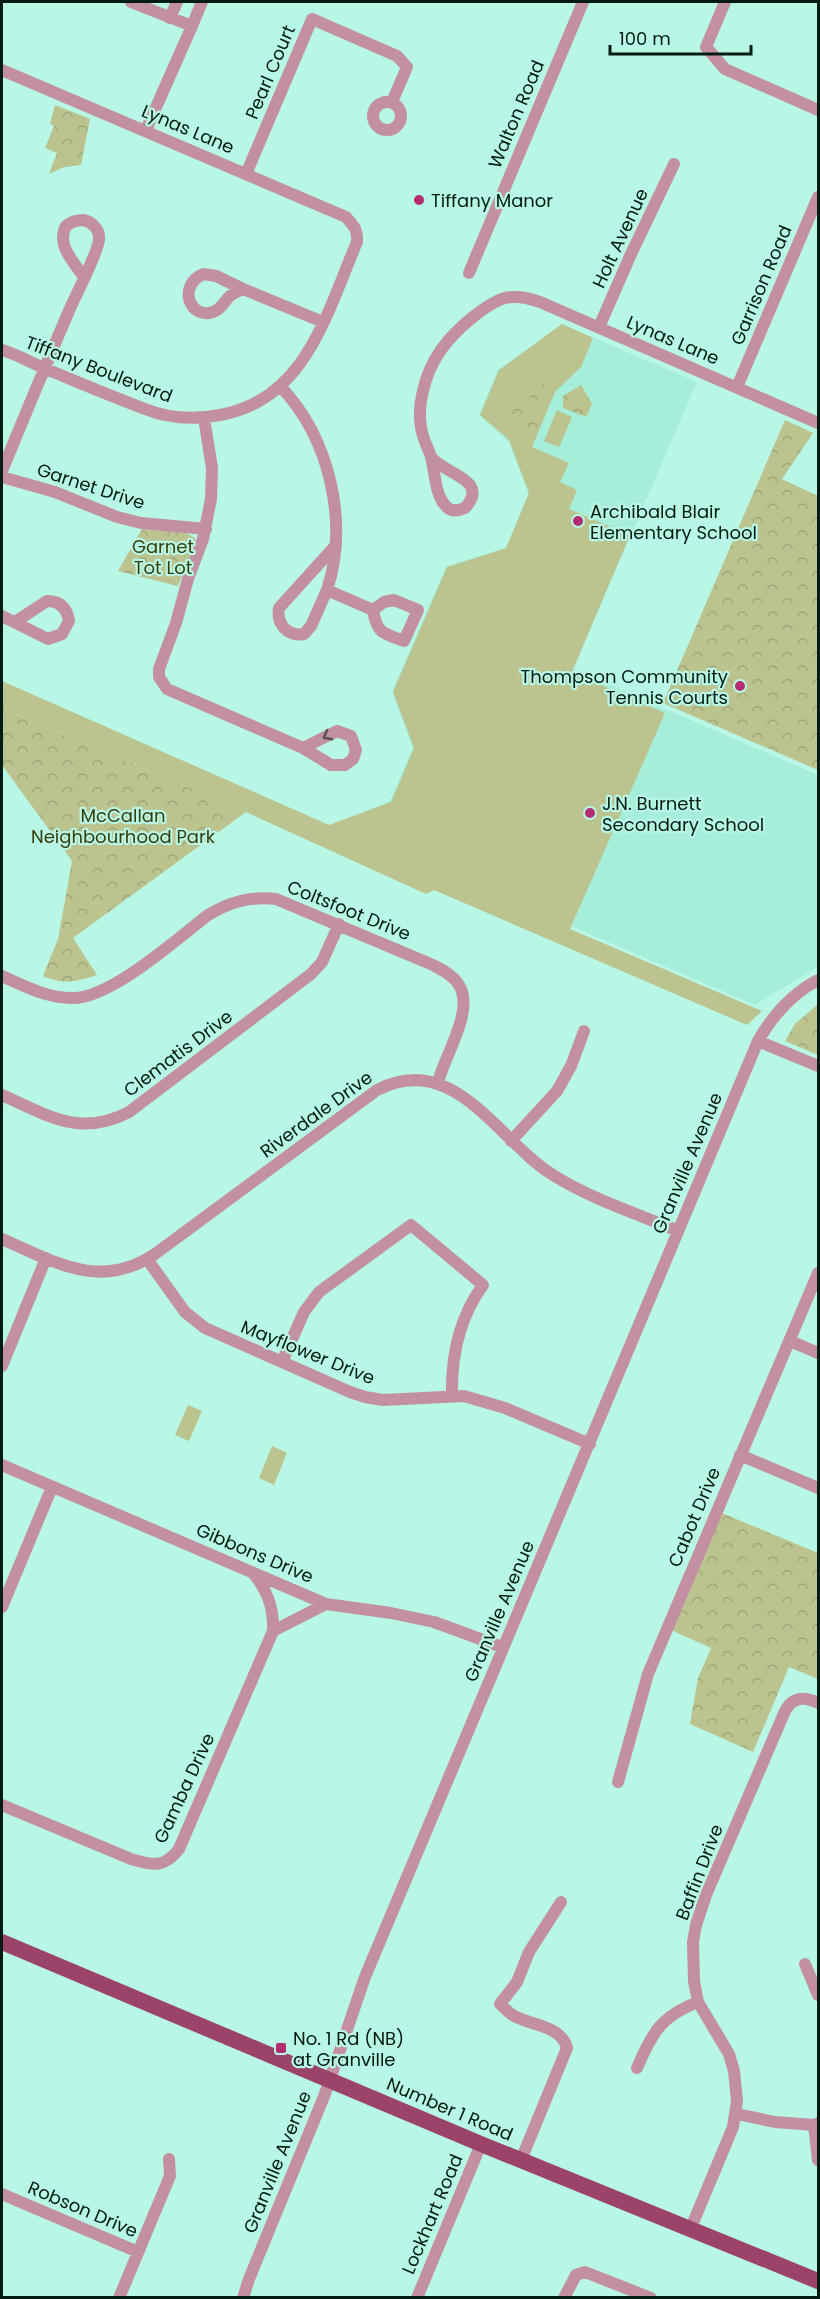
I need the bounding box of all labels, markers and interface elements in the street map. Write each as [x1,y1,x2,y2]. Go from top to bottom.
scale bar [610,18,751,56]
street label: Pearl Court [239,21,301,123]
text: 100 m [619,26,671,51]
street label: Walton Road [482,56,550,172]
street label: Lynas Lane [138,98,238,160]
street label: Holt Avenue [586,184,654,292]
place label: Tiffany Manor [431,188,553,213]
marker: Tiffany Manor [412,193,426,207]
street label: Garrison Road [724,221,798,349]
street label: Lynas Lane [623,309,723,371]
street label: Tiffany Boulevard [22,329,176,409]
street label: Garnet Drive [34,457,148,515]
place label: Archibald Blair Elementary School [590,499,757,545]
marker: Archibald Blair Elementary School [571,514,585,528]
park label: Garnet Tot Lot [132,534,194,580]
place label: Thompson Community Tennis Courts [521,664,728,710]
marker: Thompson Community Tennis Courts [733,679,747,693]
one-way arrow [322,729,333,741]
place label: J.N. Burnett Secondary School [602,791,764,837]
park label: McCallan Neighbourhood Park [31,803,216,849]
marker: J.N. Burnett Secondary School [583,806,597,820]
street label: Coltsfoot Drive [283,874,415,946]
street label: Clematis Drive [118,1004,238,1102]
street label: Riverdale Drive [255,1065,377,1163]
street label: Granville Avenue [646,1088,728,1238]
street label: Mayflower Drive [237,1314,379,1390]
street label: Cabot Drive [662,1463,726,1571]
street label: Gibbons Drive [193,1517,317,1589]
street label: Granville Avenue [458,1536,540,1686]
street label: Gamba Drive [148,1729,220,1847]
street label: Baffin Drive [669,1820,729,1924]
place label: No. 1 Rd (NB) at Granville [293,2026,404,2072]
marker: No. 1 Rd (NB) at Granville [274,2041,288,2055]
street label: Number 1 Road [383,2071,517,2147]
street label: Granville Avenue [237,2087,317,2237]
street label: Lockhart Road [395,2150,469,2278]
street label: Robson Drive [24,2175,142,2243]

